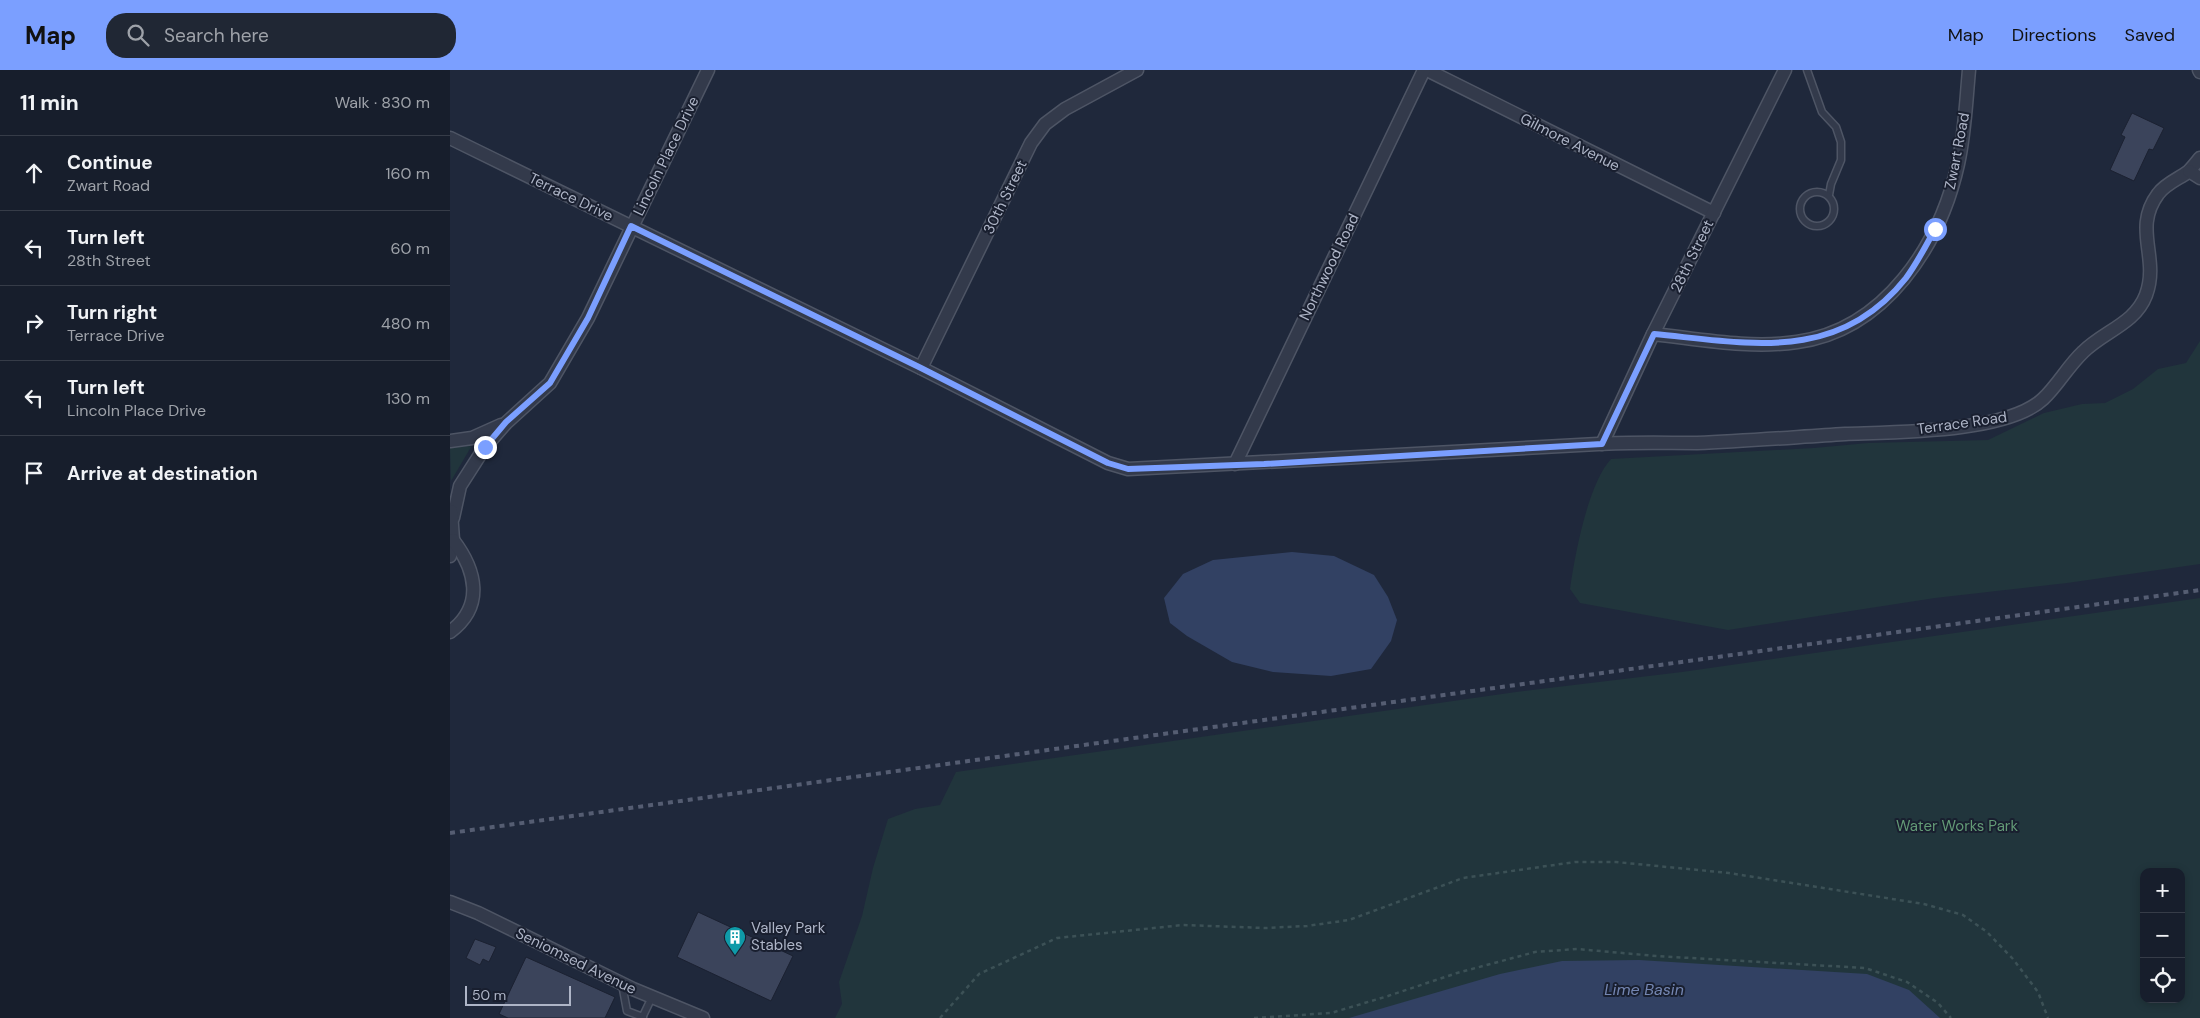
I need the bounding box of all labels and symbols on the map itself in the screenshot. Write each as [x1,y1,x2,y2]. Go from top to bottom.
street label: Lincoln Place Drive [628,93,704,219]
street label: Gilmore Avenue [1517,108,1623,176]
street label: Zwart Road [1940,111,1974,191]
street label: 30th Street [978,157,1032,237]
street label: Terrace Drive [526,168,616,226]
street label: Northwood Road [1294,210,1364,324]
street label: 28th Street [1666,216,1718,296]
route start [1924,218,1947,241]
street label: Terrace Road [1916,407,2008,439]
route end [474,436,497,459]
park label: Water Works Park [1896,816,2018,836]
place label: Valley Park Stables [751,918,826,955]
street label: Seniomsed Avenue [512,923,640,999]
building icon: Valley Park Stables [723,925,747,956]
water label: Lime Basin [1604,979,1684,1000]
scale bar [465,983,571,1006]

